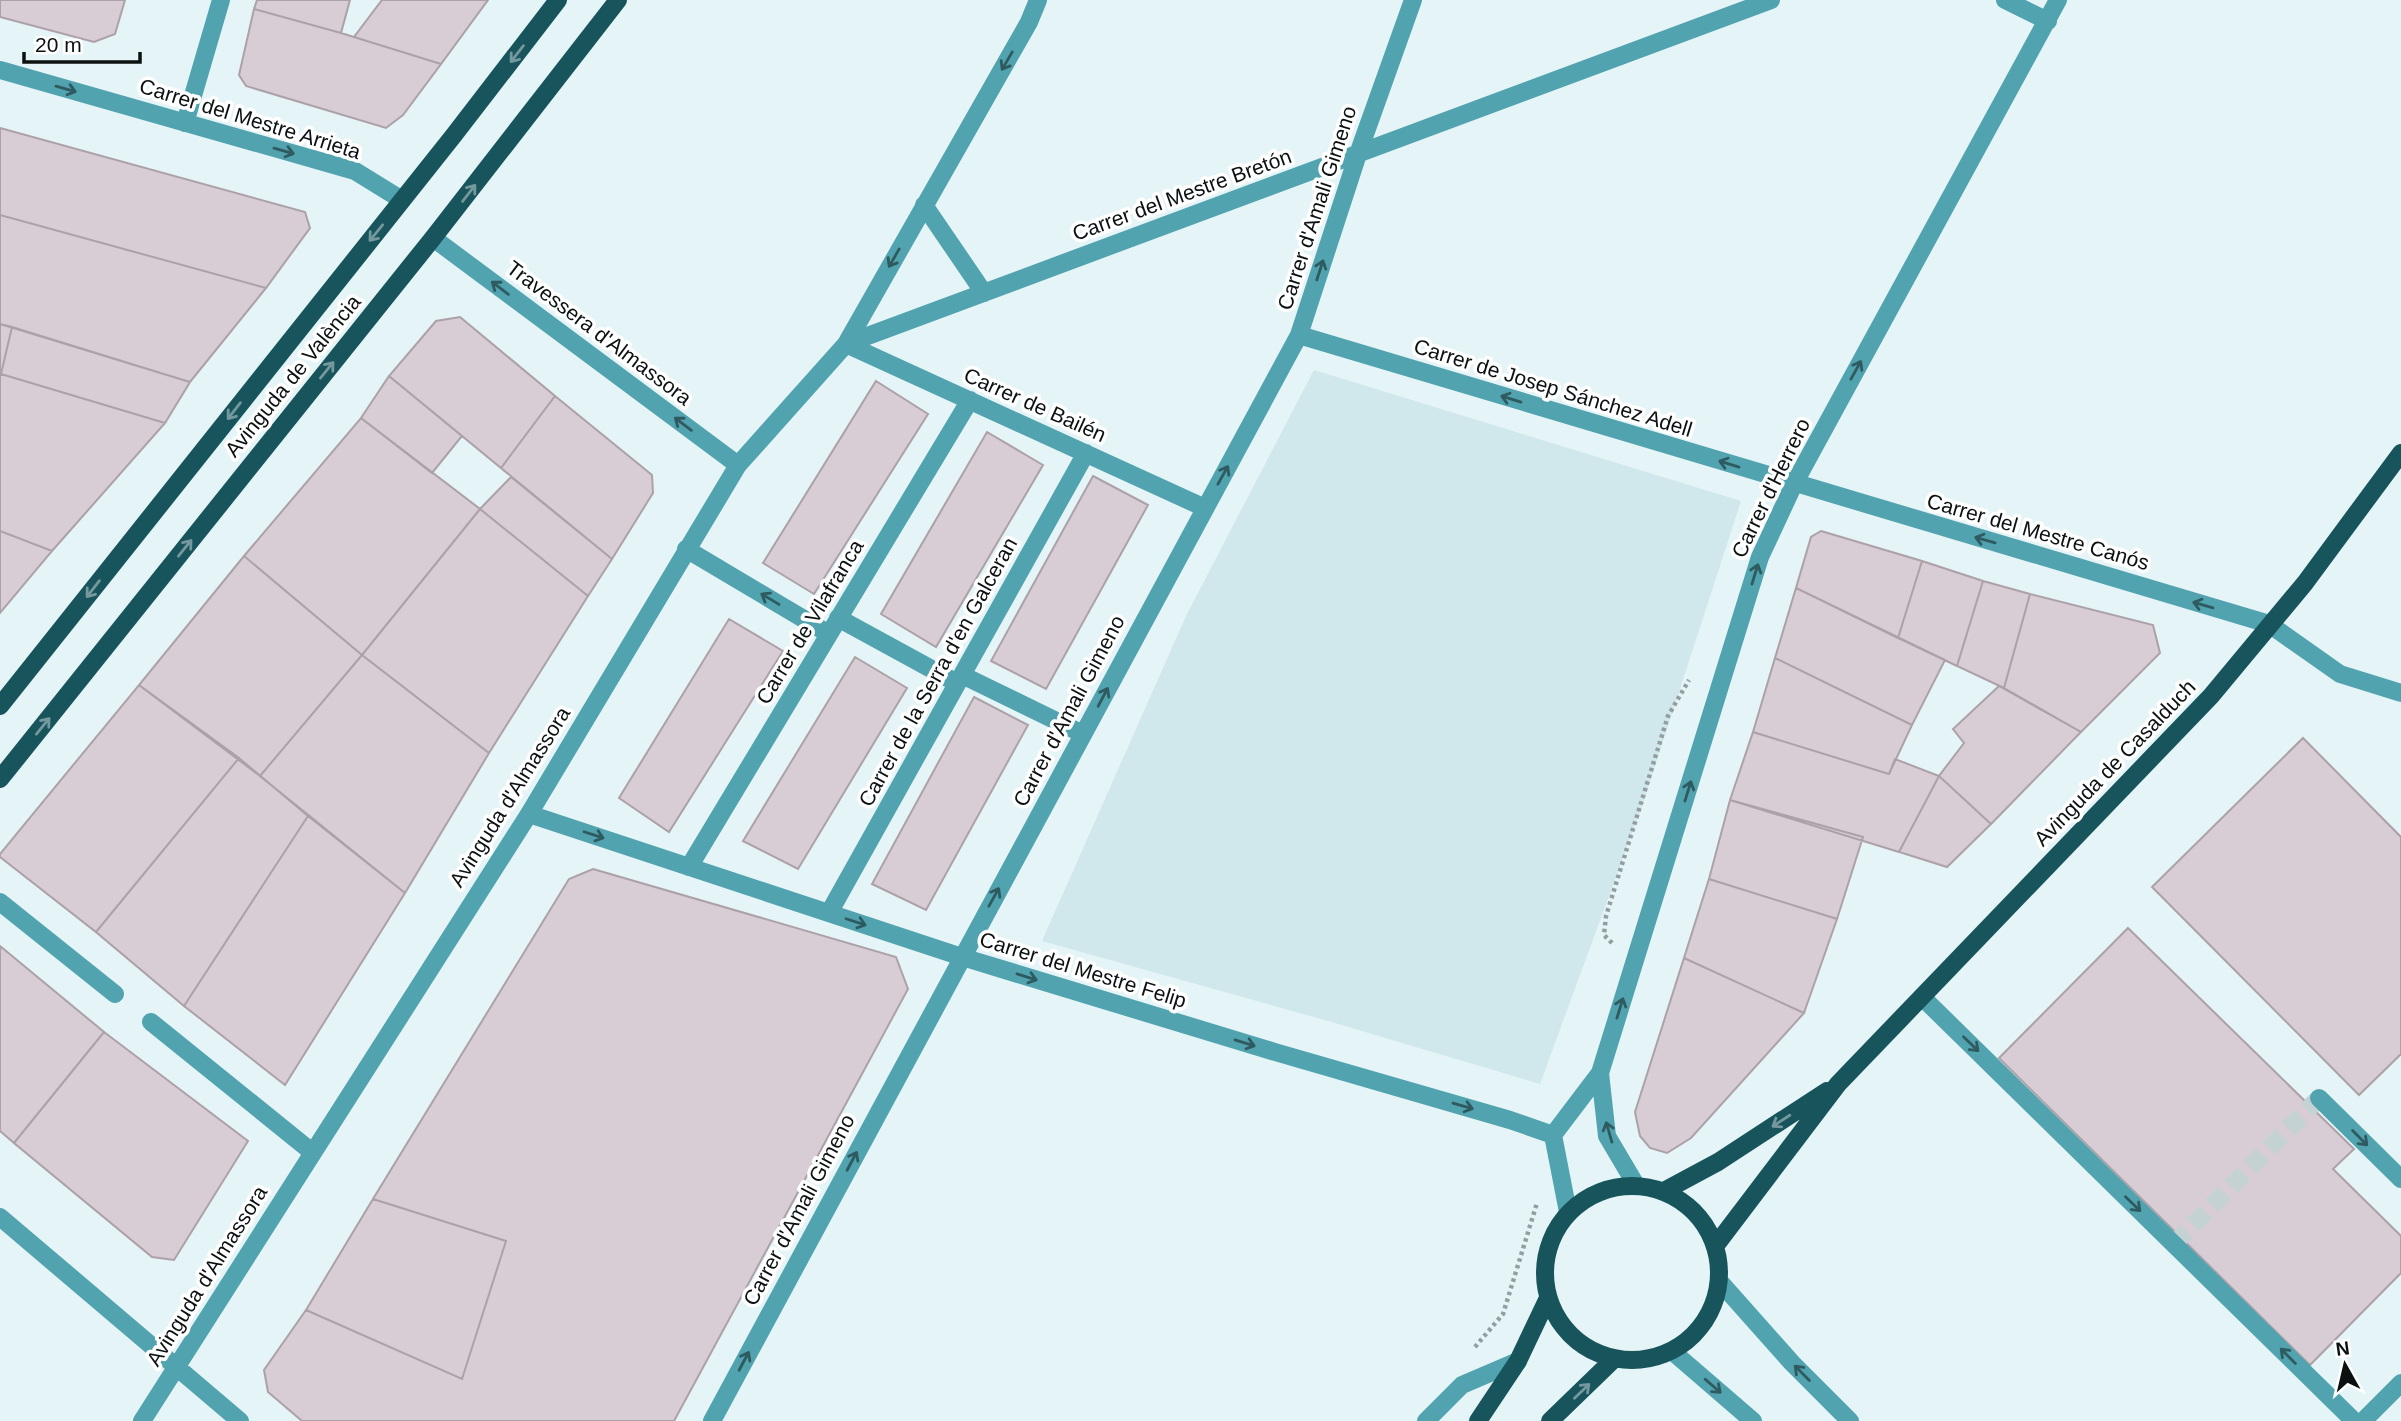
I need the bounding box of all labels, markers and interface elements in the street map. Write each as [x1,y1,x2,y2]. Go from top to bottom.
scale bar [24,21,140,65]
text: 20 m [35,33,82,56]
one-way arrow [509,44,524,63]
one-way arrow [1000,50,1014,70]
street label: Carrer del Mestre Arrieta [137,74,364,163]
one-way arrow [54,83,76,96]
street label: Carrer d'Amali Gimeno [1273,103,1360,313]
street label: Carrer del Mestre Bretón [1069,144,1294,245]
one-way arrow [273,145,295,158]
one-way arrow [461,184,476,202]
one-way arrow [368,223,384,241]
one-way arrow [887,248,901,268]
street label: Travessera d'Almassora [503,256,696,410]
one-way arrow [1315,260,1327,282]
one-way arrow [491,281,510,296]
street label: Avinguda de València [220,290,365,461]
street label: Carrer de Josep Sánchez Adell [1411,334,1695,441]
one-way arrow [1849,361,1863,381]
one-way arrow [319,362,334,380]
street label: Carrer de Bailén [961,363,1110,446]
one-way arrow [1500,392,1522,404]
one-way arrow [227,401,242,419]
street label: Carrer d'Herrero [1727,414,1814,561]
one-way arrow [674,417,693,431]
one-way arrow [1718,457,1740,470]
one-way arrow [1217,465,1230,486]
street label: Carrer del Mestre Canós [1924,489,2152,574]
street label: Carrer de la Serra d'en Galceran [854,533,1021,810]
one-way arrow [1974,533,1996,546]
street label: Carrer de Vilafranca [751,535,868,708]
one-way arrow [177,540,192,558]
one-way arrow [1750,563,1762,585]
one-way arrow [85,579,100,598]
one-way arrow [761,592,781,606]
one-way arrow [2193,597,2215,610]
street label: Carrer d'Amali Gimeno [1008,611,1129,810]
street label: Avinguda de Casalduch [2029,675,2200,850]
one-way arrow [1097,687,1110,708]
street label: Avinguda d'Almassora [445,702,575,891]
one-way arrow [35,717,50,735]
one-way arrow [1682,780,1695,802]
one-way arrow [583,829,605,842]
one-way arrow [987,887,1001,907]
one-way arrow [845,917,867,929]
street label: Carrer del Mestre Felip [977,927,1189,1012]
one-way arrow [1016,971,1038,984]
one-way arrow [1615,998,1628,1020]
one-way arrow [1962,1036,1979,1053]
one-way arrow [1233,1037,1255,1050]
one-way arrow [1452,1101,1474,1114]
street label: Carrer d'Amali Gimeno [738,1110,859,1309]
one-way arrow [1772,1114,1791,1128]
one-way arrow [1602,1122,1615,1144]
one-way arrow [2351,1130,2368,1147]
one-way arrow [845,1151,859,1171]
street label: Avinguda d'Almassora [142,1181,272,1370]
one-way arrow [2124,1195,2141,1212]
north arrow [2310,1330,2380,1400]
text: N [2334,1337,2351,1360]
one-way arrow [2280,1347,2297,1364]
one-way arrow [738,1351,751,1372]
one-way arrow [1794,1365,1811,1382]
one-way arrow [1704,1378,1722,1394]
one-way arrow [1573,1382,1590,1399]

